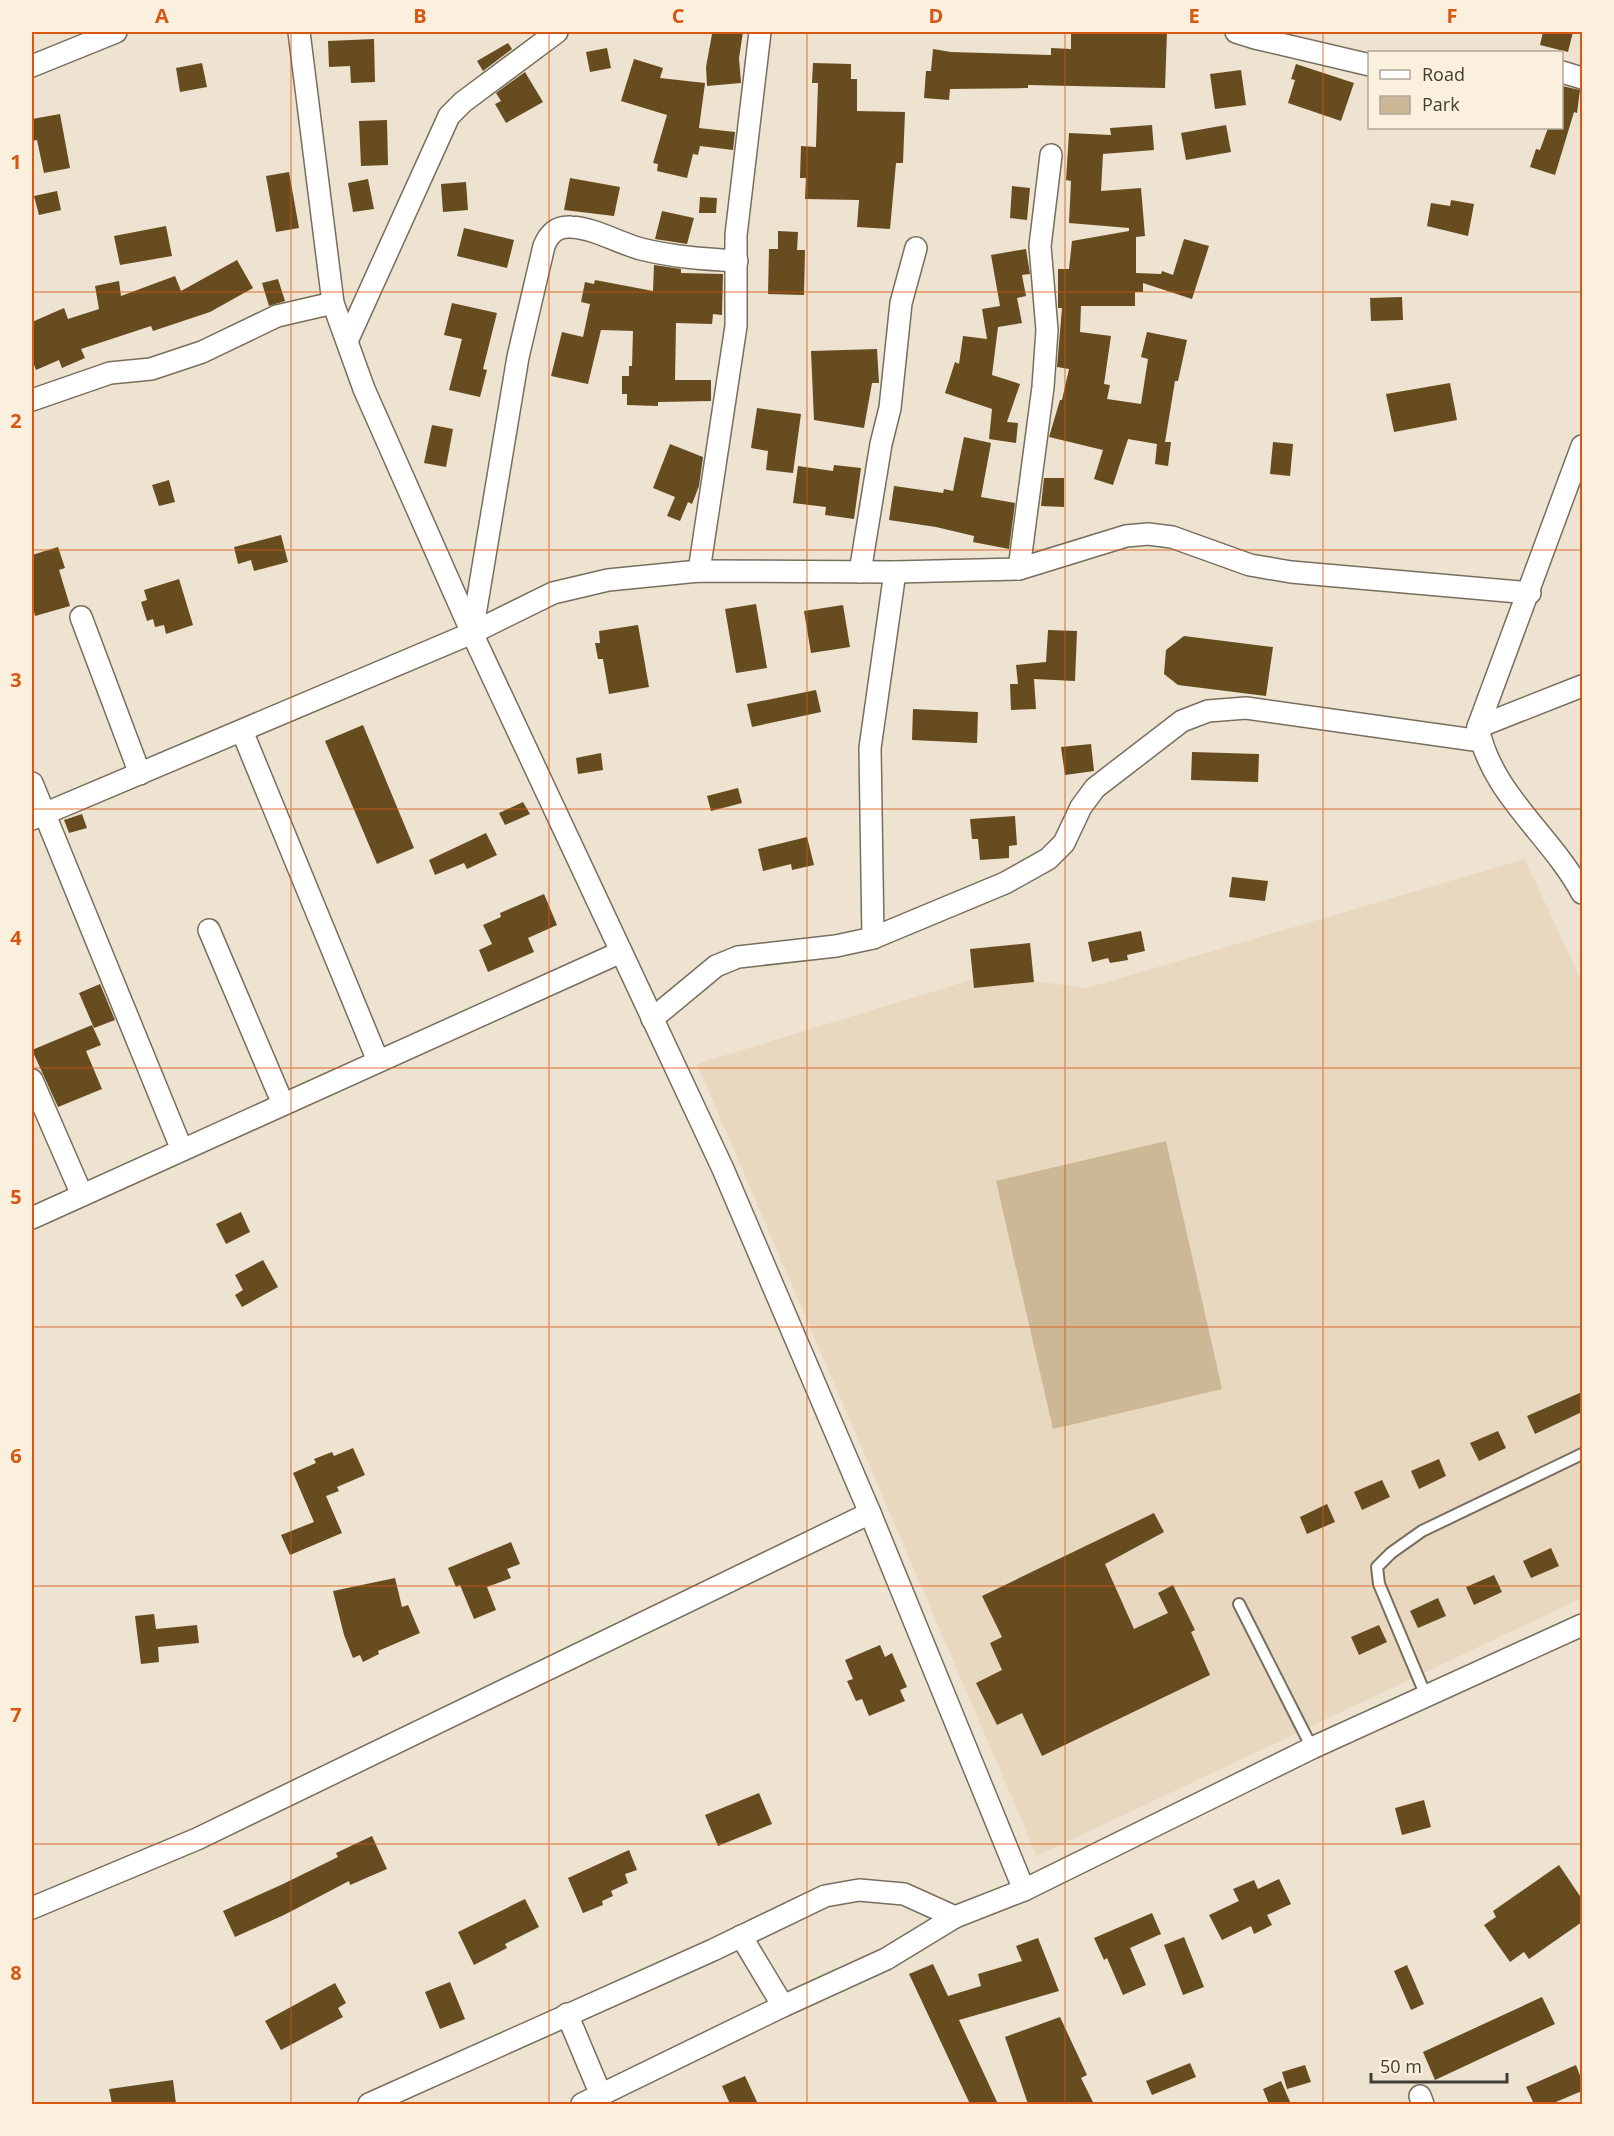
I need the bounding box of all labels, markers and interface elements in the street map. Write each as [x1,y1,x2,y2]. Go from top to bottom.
text: A [155,2,169,29]
text: B [413,2,427,29]
text: C [672,2,685,29]
text: D [929,2,943,29]
text: E [1188,2,1200,29]
text: F [1447,2,1457,29]
legend [1368,51,1563,129]
text: Road [1422,62,1465,86]
text: Park [1422,92,1460,116]
text: 1 [10,148,22,175]
text: 2 [10,407,22,434]
text: 3 [10,666,22,693]
text: 4 [10,924,22,951]
text: 5 [10,1183,22,1210]
text: 6 [10,1442,22,1469]
text: 7 [10,1701,22,1728]
text: 8 [10,1959,22,1986]
scale bar [1371,2046,1508,2084]
text: 50 m [1380,2054,1422,2078]

